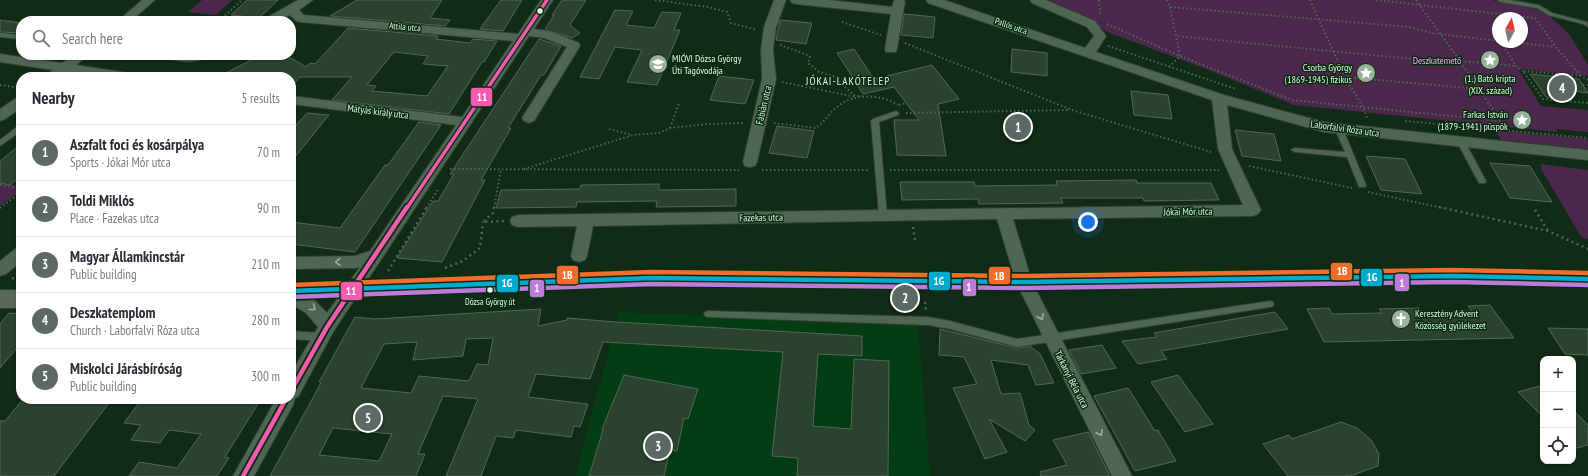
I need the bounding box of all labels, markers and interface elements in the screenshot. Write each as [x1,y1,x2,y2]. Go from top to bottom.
unlabelled marker [535,6,545,16]
north arrow [1492,12,1528,48]
street label: Pallós utca [994,15,1029,36]
search box [16,16,296,60]
street label: Attila utca [389,20,422,33]
icon: search [30,27,52,49]
text: Search here [62,29,123,48]
place icon: (1.) Bató kripta (XIX. század) [1479,49,1501,71]
place label: MIÓVI Dózsa György Úti Tagóvodája [672,52,742,77]
school or university icon: MIÓVI Dózsa György Úti Tagóvodája [647,53,669,75]
park label: Deszkatemető [1413,54,1461,67]
place label: Csorba György (1869-1945) fizikus [1285,61,1353,86]
place icon: Csorba György (1869-1945) fizikus [1355,62,1377,84]
place label: (1.) Bató kripta (XIX. század) [1465,72,1515,97]
pin: 4 [1549,73,1575,103]
district label: JÓKAI-LAKÓTELEP [805,74,890,88]
street label: Fábián utca [753,84,774,126]
text: Nearby [32,87,75,109]
line badge: 11 [470,87,493,107]
text: 5 results [241,90,280,107]
text: 11 [477,90,487,104]
street label: Mátyás király utca [347,101,409,122]
place label: Farkas István (1879-1941) püspök [1438,108,1508,133]
place icon: Farkas István (1879-1941) püspök [1511,109,1533,131]
pin: 1 [1005,112,1031,142]
street label: Laborfalvi Róza utca [1310,117,1380,140]
text: Aszfalt foci és kosárpálya [70,135,204,154]
text: 1 [42,144,48,161]
text: 70 m [257,144,280,161]
text: Sports · Jókai Mór utca [70,154,171,171]
text: Toldi Miklós [70,191,134,210]
text: 2 [42,200,48,217]
text: 90 m [257,200,280,217]
street label: Jókai Mór utca [1162,205,1213,218]
text: Place · Fazekas utca [70,210,159,227]
street label: Fazekas utca [739,211,783,224]
your location [1078,212,1098,232]
text: Magyar Államkincstár [70,247,185,266]
text: 3 [42,256,48,273]
text: 210 m [251,256,280,273]
one-way arrow [335,258,341,267]
line badge: 1B [1330,262,1353,281]
text: 1B [1337,264,1348,278]
line badge: 1B [556,265,579,285]
text: Public building [70,266,137,283]
line badge: 1B [988,266,1011,285]
text: 1B [562,268,573,282]
line badge: 1G [1360,268,1383,287]
text: 1B [994,269,1005,283]
text: 1G [1367,270,1378,284]
line badge: 1G [928,271,951,291]
line badge: 1 [1394,273,1410,292]
line badge: 1G [496,274,519,293]
text: 1G [934,274,945,288]
text: 1G [502,276,513,290]
text: 1 [1399,276,1405,290]
line badge: 1 [962,278,977,297]
line badge: 1 [529,279,545,298]
text: 1 [966,280,972,294]
line badge: 11 [340,281,363,301]
text: 1 [534,281,540,295]
pin: 2 [892,283,918,313]
text: 11 [346,284,356,298]
marker: Dózsa György út [485,285,495,295]
place label: Dózsa György út [465,296,515,307]
text: Deszkatemplom [70,303,156,322]
one-way arrow [308,303,315,310]
place label: Keresztény Advent Közösség gyülekezet [1415,307,1486,332]
church icon: Keresztény Advent Közösség gyülekezet [1390,308,1412,330]
text: 4 [42,312,48,329]
text: 280 m [251,312,280,329]
one-way arrow [1036,313,1044,320]
text: Church · Laborfalvi Róza utca [70,322,200,339]
street label: Tárkányi Béla utca [1052,348,1092,410]
map controls [1540,356,1576,464]
button: + [1540,356,1576,392]
text: Miskolci Járásbíróság [70,359,182,378]
text: 5 [42,368,48,385]
text: 300 m [251,368,280,385]
text: Public building [70,378,137,395]
button: − [1540,392,1576,428]
pin: 5 [355,403,381,433]
button: locate [1540,428,1576,464]
one-way arrow [1095,429,1103,436]
pin: 3 [645,431,671,461]

